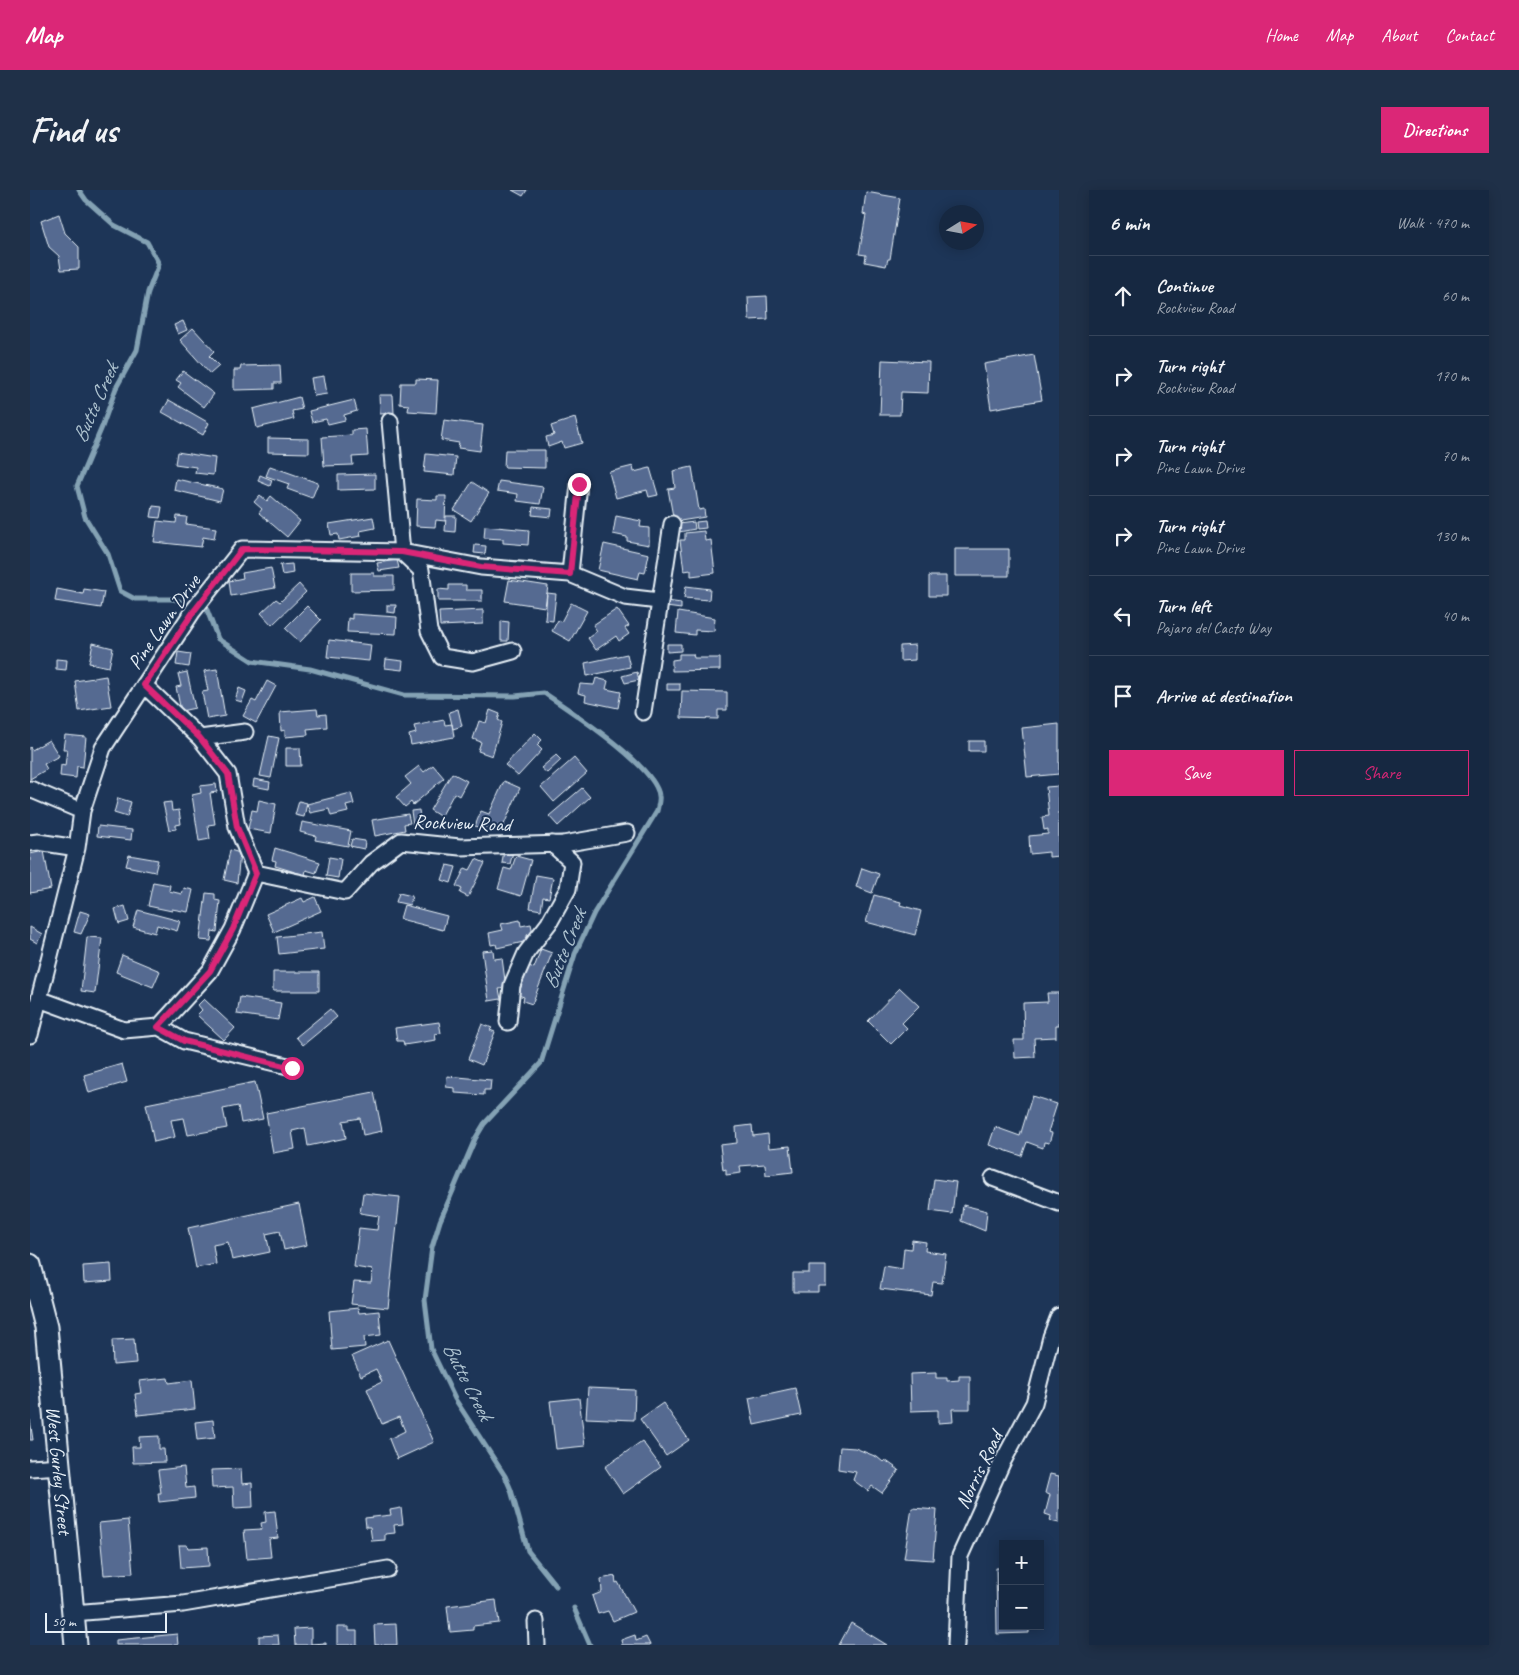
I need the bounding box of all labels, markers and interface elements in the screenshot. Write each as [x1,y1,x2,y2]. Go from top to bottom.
text: Map [25,20,62,50]
text: Home [1265,24,1298,46]
text: Map [1326,24,1353,46]
text: About [1381,24,1417,46]
text: Contact [1445,24,1494,46]
button: Directions [1381,107,1489,153]
text: Find us [30,108,117,153]
north arrow [939,205,984,250]
text: 6 min [1109,210,1150,236]
text: Walk · 470 m [1397,213,1469,233]
text: Continue [1156,274,1213,298]
icon: ahead [1109,282,1137,310]
text: 60 m [1442,286,1469,306]
text: Rockview Road [1156,298,1234,318]
text: Turn right [1156,354,1223,378]
water label: Butte Creek [66,357,125,446]
icon: right [1109,362,1137,390]
text: 170 m [1435,366,1469,386]
text: Rockview Road [1156,378,1234,398]
text: Turn right [1156,434,1223,458]
icon: right [1109,442,1137,470]
text: 70 m [1442,446,1469,466]
text: Pine Lawn Drive [1156,458,1244,478]
route end [568,473,591,496]
text: Turn right [1156,514,1223,538]
icon: right [1109,522,1137,550]
text: 130 m [1435,526,1469,546]
text: Pine Lawn Drive [1156,538,1244,558]
street label: Pine Lawn Drive [122,568,207,674]
text: Turn left [1156,594,1211,618]
icon: left [1109,602,1137,630]
text: 40 m [1442,606,1469,626]
text: Pajaro del Cacto Way [1156,618,1271,638]
icon: arrive [1109,682,1137,710]
text: Arrive at destination [1156,684,1292,708]
button: Save [1109,750,1284,796]
button: Share [1294,750,1469,796]
street label: Rockview Road [413,809,514,837]
water label: Butte Creek [536,902,593,993]
route start [281,1057,304,1080]
water label: Butte Creek [437,1338,500,1427]
street label: West Gurley Street [41,1405,78,1538]
street label: Norris Road [950,1424,1010,1513]
map controls [999,1540,1044,1630]
button: + [999,1540,1044,1585]
button: − [999,1585,1044,1630]
scale bar [45,1610,168,1633]
text: 50 m [52,1613,76,1630]

